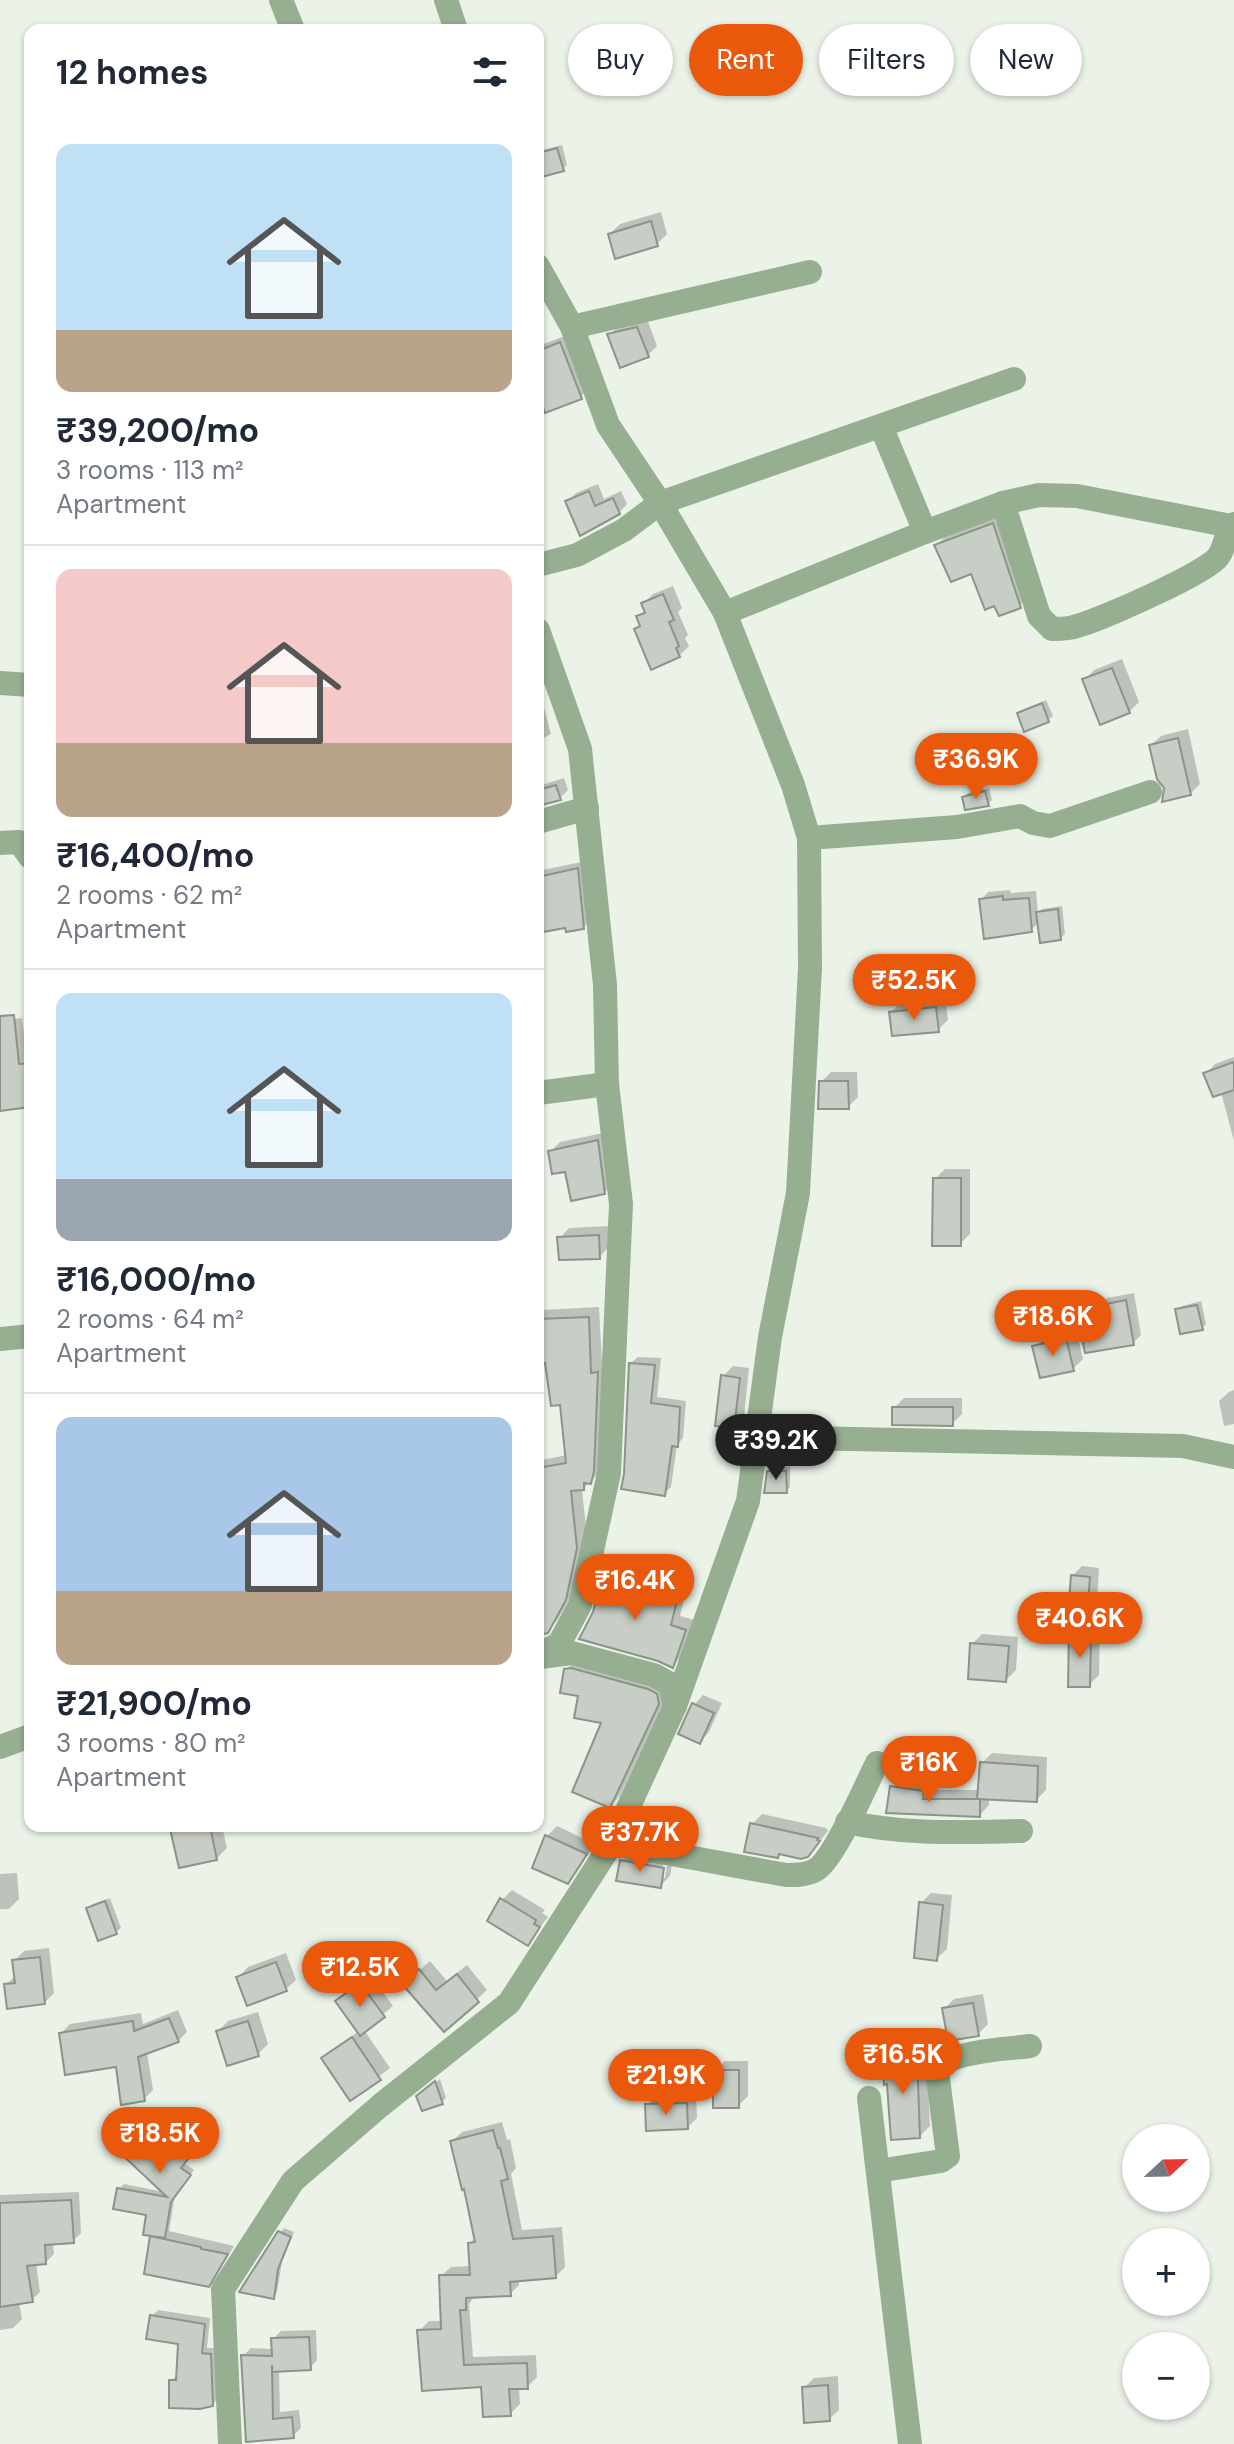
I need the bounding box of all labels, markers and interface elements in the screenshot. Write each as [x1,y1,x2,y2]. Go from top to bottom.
chip: Buy [568,24,673,96]
chip: Rent [689,24,803,96]
chip: Filters [819,24,954,96]
chip: New [970,24,1082,96]
text: 12 homes [56,50,208,95]
icon: filters [468,50,512,94]
icon: home [212,196,356,340]
text: ₹39,200/mo [56,408,259,453]
text: 3 rooms · 113 m² [56,453,244,487]
text: Apartment [56,487,187,521]
icon: home [212,621,356,765]
pin: ₹36.9K [911,733,1041,801]
text: ₹36.9K [933,742,1019,776]
text: ₹16,400/mo [56,833,254,878]
text: 2 rooms · 62 m² [56,878,242,912]
text: Apartment [56,912,187,946]
pin: ₹52.5K [849,954,979,1022]
text: ₹52.5K [871,963,957,997]
icon: home [212,1045,356,1189]
text: ₹16,000/mo [56,1257,256,1302]
pin: ₹18.6K [988,1290,1118,1358]
text: ₹18.6K [1012,1299,1094,1333]
text: 2 rooms · 64 m² [56,1302,244,1336]
text: Apartment [56,1336,187,1370]
pin: ₹39.2K [711,1414,841,1482]
text: ₹39.2K [733,1423,819,1457]
icon: home [212,1469,356,1613]
pin: ₹16.4K [570,1554,700,1622]
text: ₹16.4K [594,1563,676,1597]
pin: ₹40.6K [1015,1592,1145,1660]
text: ₹40.6K [1035,1601,1125,1635]
text: ₹21,900/mo [56,1681,252,1726]
text: 3 rooms · 80 m² [56,1726,246,1760]
pin: ₹16K [882,1736,976,1804]
text: ₹16K [900,1745,958,1779]
text: Apartment [56,1760,187,1794]
pin: ₹37.7K [575,1806,705,1874]
text: ₹37.7K [600,1815,680,1849]
pin: ₹12.5K [295,1941,425,2009]
text: ₹12.5K [320,1950,400,1984]
pin: ₹16.5K [838,2028,968,2096]
text: ₹16.5K [863,2037,943,2071]
pin: ₹21.9K [601,2049,731,2117]
text: ₹21.9K [626,2058,706,2092]
pin: ₹18.5K [95,2107,225,2175]
text: ₹18.5K [119,2116,201,2150]
north arrow [1122,2124,1210,2212]
map controls [1122,2124,1210,2420]
button: + [1122,2228,1210,2316]
button: − [1122,2332,1210,2420]

